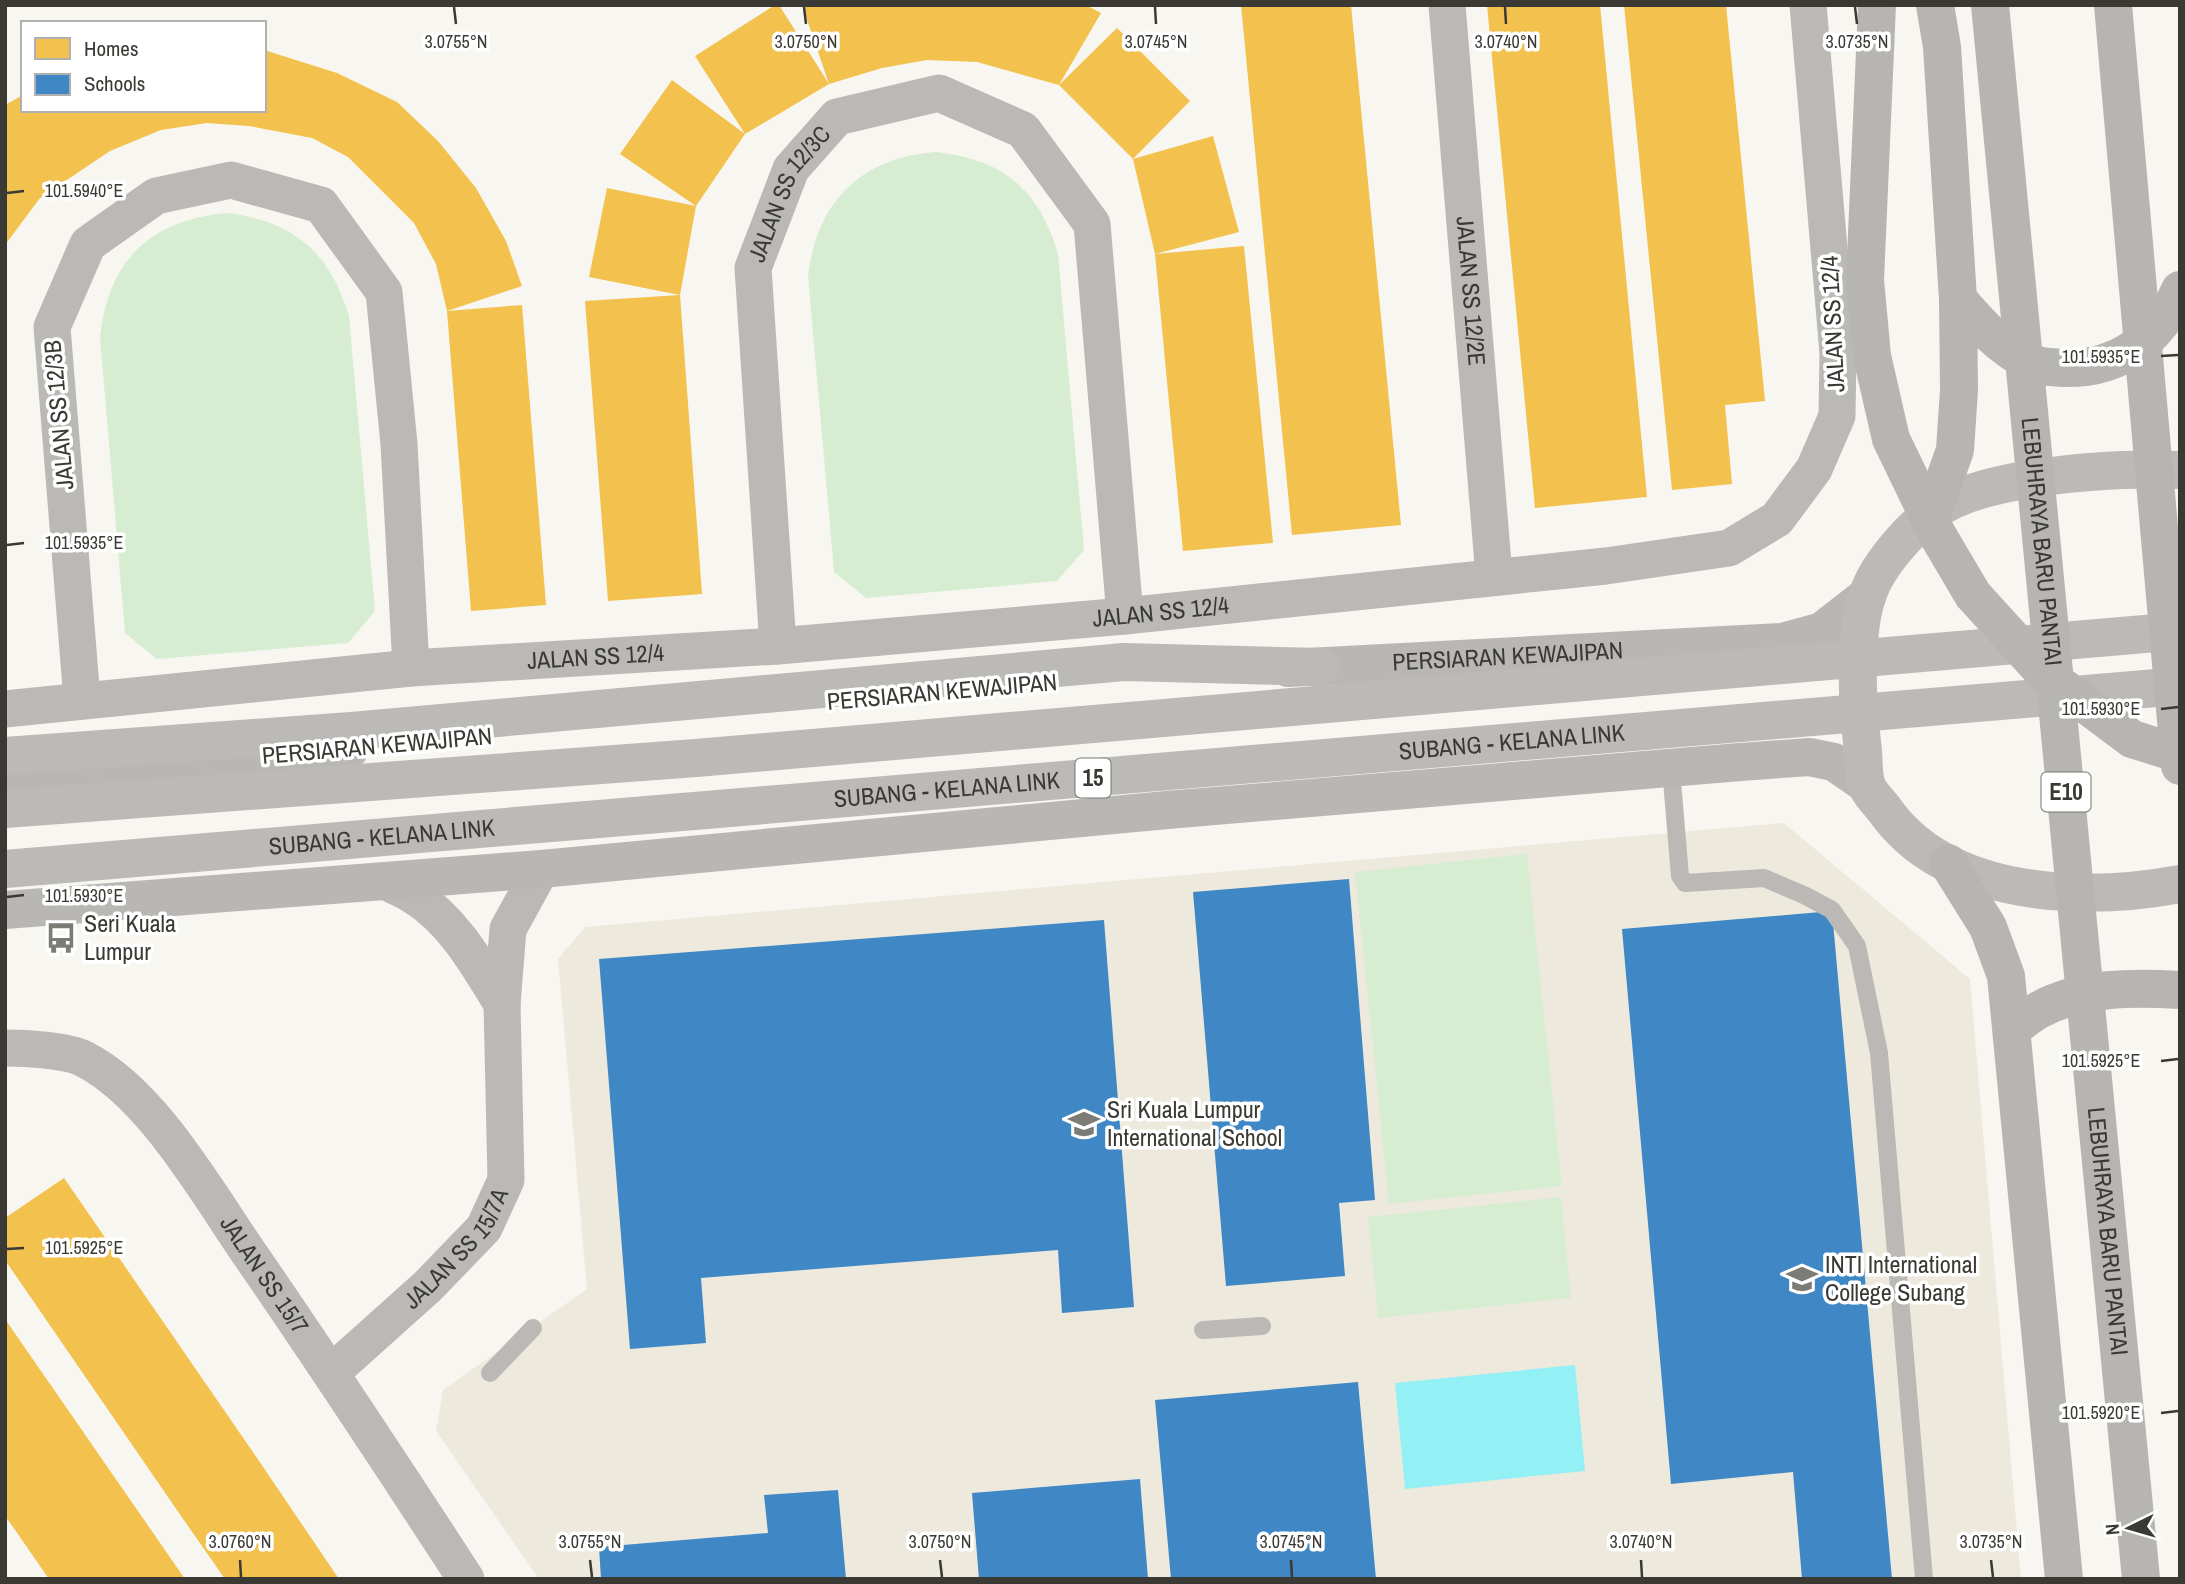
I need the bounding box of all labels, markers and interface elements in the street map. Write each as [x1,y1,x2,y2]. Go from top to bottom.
legend [21,21,266,112]
text: 3.0755°N [425,29,488,54]
text: 3.0750°N [775,29,838,54]
text: 3.0745°N [1125,29,1188,54]
text: 3.0740°N [1475,29,1538,54]
text: 3.0735°N [1826,29,1889,54]
text: Homes [84,34,139,63]
text: Schools [84,69,145,98]
street label: JALAN SS 12/3C [740,118,837,266]
text: 101.5940°E [45,178,123,203]
street label: JALAN SS 12/2E [1449,215,1494,367]
street label: JALAN SS 12/4 [1812,255,1852,393]
street label: JALAN SS 12/3B [36,339,80,491]
text: 101.5935°E [2062,344,2140,369]
street label: LEBUHRAYA BARU PANTAI [2015,416,2070,667]
text: 101.5935°E [45,530,123,555]
street label: JALAN SS 12/4 [1091,588,1230,634]
street label: PERSIARAN KEWAJIPAN [1391,633,1624,677]
street label: JALAN SS 12/4 [526,636,665,676]
street label: PERSIARAN KEWAJIPAN [826,665,1058,717]
text: 101.5930°E [2062,696,2140,721]
street label: SUBANG - KELANA LINK [1397,716,1626,767]
street label: PERSIARAN KEWAJIPAN [261,719,493,771]
road number: 15 [1076,758,1110,798]
street label: SUBANG - KELANA LINK [832,763,1061,814]
road number: E10 [2042,772,2090,812]
street label: SUBANG - KELANA LINK [267,811,496,862]
text: 101.5930°E [45,883,123,908]
place label: Seri Kuala Lumpur [84,907,176,967]
bus stop icon: Seri Kuala Lumpur [44,921,78,955]
text: 101.5925°E [2062,1048,2140,1073]
place label: Sri Kuala Lumpur International School [1107,1093,1282,1153]
street label: LEBUHRAYA BARU PANTAI [2081,1106,2136,1357]
school or university icon: Sri Kuala Lumpur International School [1067,1107,1101,1141]
street label: JALAN SS 15/7A [396,1182,516,1315]
street label: JALAN SS 15/7 [213,1209,316,1340]
text: 101.5925°E [45,1235,123,1260]
place label: INTI International College Subang [1825,1248,1977,1308]
school or university icon: INTI International College Subang [1785,1262,1819,1296]
text: 101.5920°E [2062,1400,2140,1425]
north arrow [2094,1493,2164,1563]
text: N [2099,1523,2126,1536]
text: 3.0760°N [209,1529,272,1554]
text: 3.0755°N [559,1529,622,1554]
text: 3.0750°N [909,1529,972,1554]
text: 3.0745°N [1260,1529,1323,1554]
text: 3.0740°N [1610,1529,1673,1554]
text: 3.0735°N [1960,1529,2023,1554]

